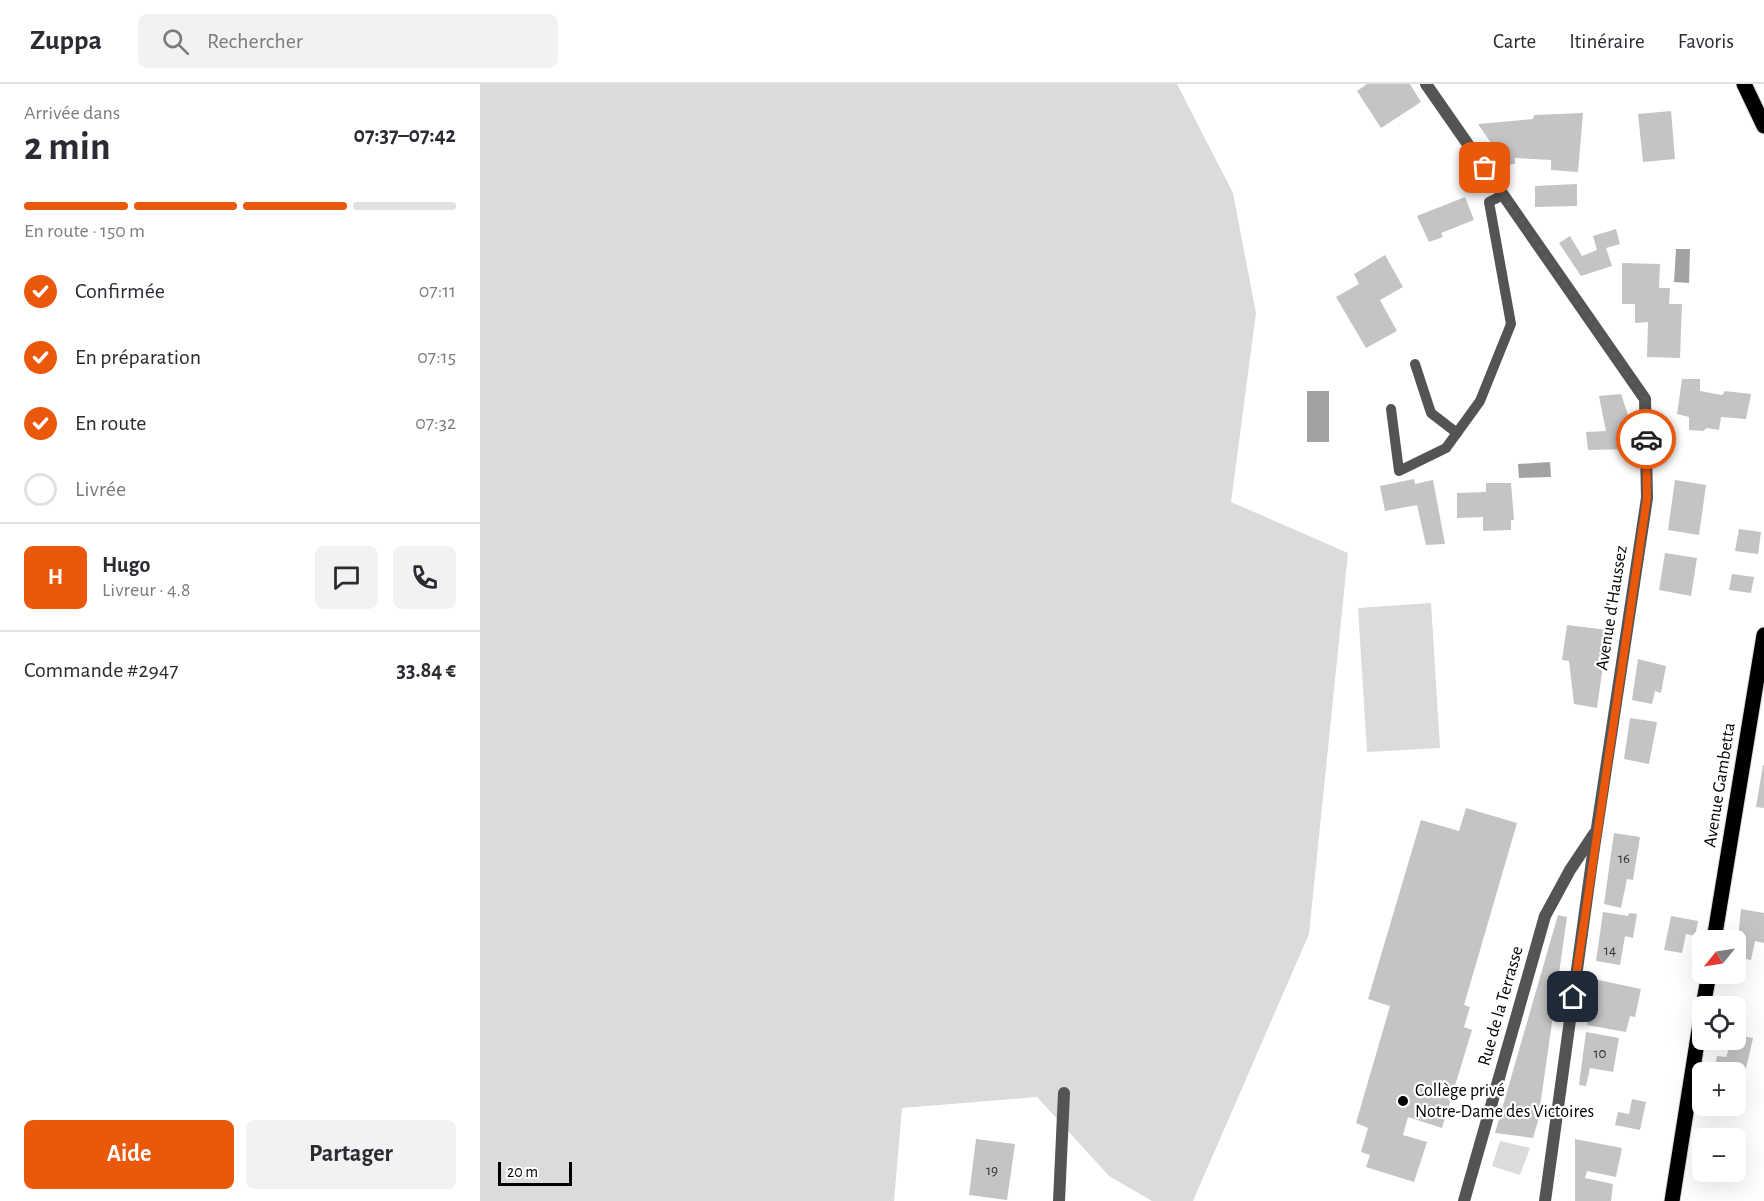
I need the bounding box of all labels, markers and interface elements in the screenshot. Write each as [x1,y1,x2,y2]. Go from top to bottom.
search box [138,14,558,68]
icon: search [159,25,192,58]
text: Zuppa [30,27,102,55]
text: Rechercher [207,30,303,52]
text: Carte [1493,31,1536,52]
text: Itinéraire [1569,31,1645,52]
text: Favoris [1678,31,1734,52]
text: Arrivée dans [24,103,120,123]
text: 07:37–07:42 [353,124,456,146]
text: 2 min [24,128,111,167]
pin [1459,142,1510,193]
icon: bag [1468,151,1501,184]
text: En route · 150 m [24,221,145,241]
icon: check [24,275,57,308]
text: Confirmée [75,280,165,302]
text: 07:11 [419,281,456,301]
icon: check [24,341,57,374]
text: En préparation [75,346,201,368]
text: 07:15 [417,347,456,367]
icon: check [24,407,57,440]
courier [1616,409,1676,469]
text: En route [75,412,146,434]
text: 07:32 [415,413,456,433]
icon: car [1630,423,1663,456]
text: Livrée [75,478,126,500]
street label: Avenue d'Haussez [1593,544,1631,672]
button: chat [315,546,378,609]
button: phone [393,546,456,609]
text: Hugo [102,554,150,576]
text: H [48,566,63,588]
text: Livreur · 4.8 [102,580,191,600]
text: Commande #2947 [24,659,179,681]
text: 33.84 € [396,659,456,681]
street label: Avenue Gambetta [1701,721,1739,849]
house number: 16 [1618,851,1630,866]
north arrow [1692,930,1746,984]
map controls [1692,930,1746,1182]
house number: 14 [1604,943,1616,958]
street label: Rue de la Terrasse [1475,944,1527,1068]
pin [1547,971,1598,1022]
icon: home [1556,980,1589,1013]
button: locate [1692,996,1746,1050]
house number: 10 [1593,1046,1607,1061]
button: + [1692,1062,1746,1116]
place label: Collège privé Notre-Dame des Victoires [1415,1082,1594,1121]
marker: Collège privé Notre-Dame des Victoires [1396,1094,1410,1108]
button: Aide [24,1120,234,1189]
button: Partager [246,1120,456,1189]
button: − [1692,1128,1746,1182]
scale bar [498,1159,572,1186]
house number: 19 [986,1163,998,1178]
text: 20 m [507,1164,538,1180]

